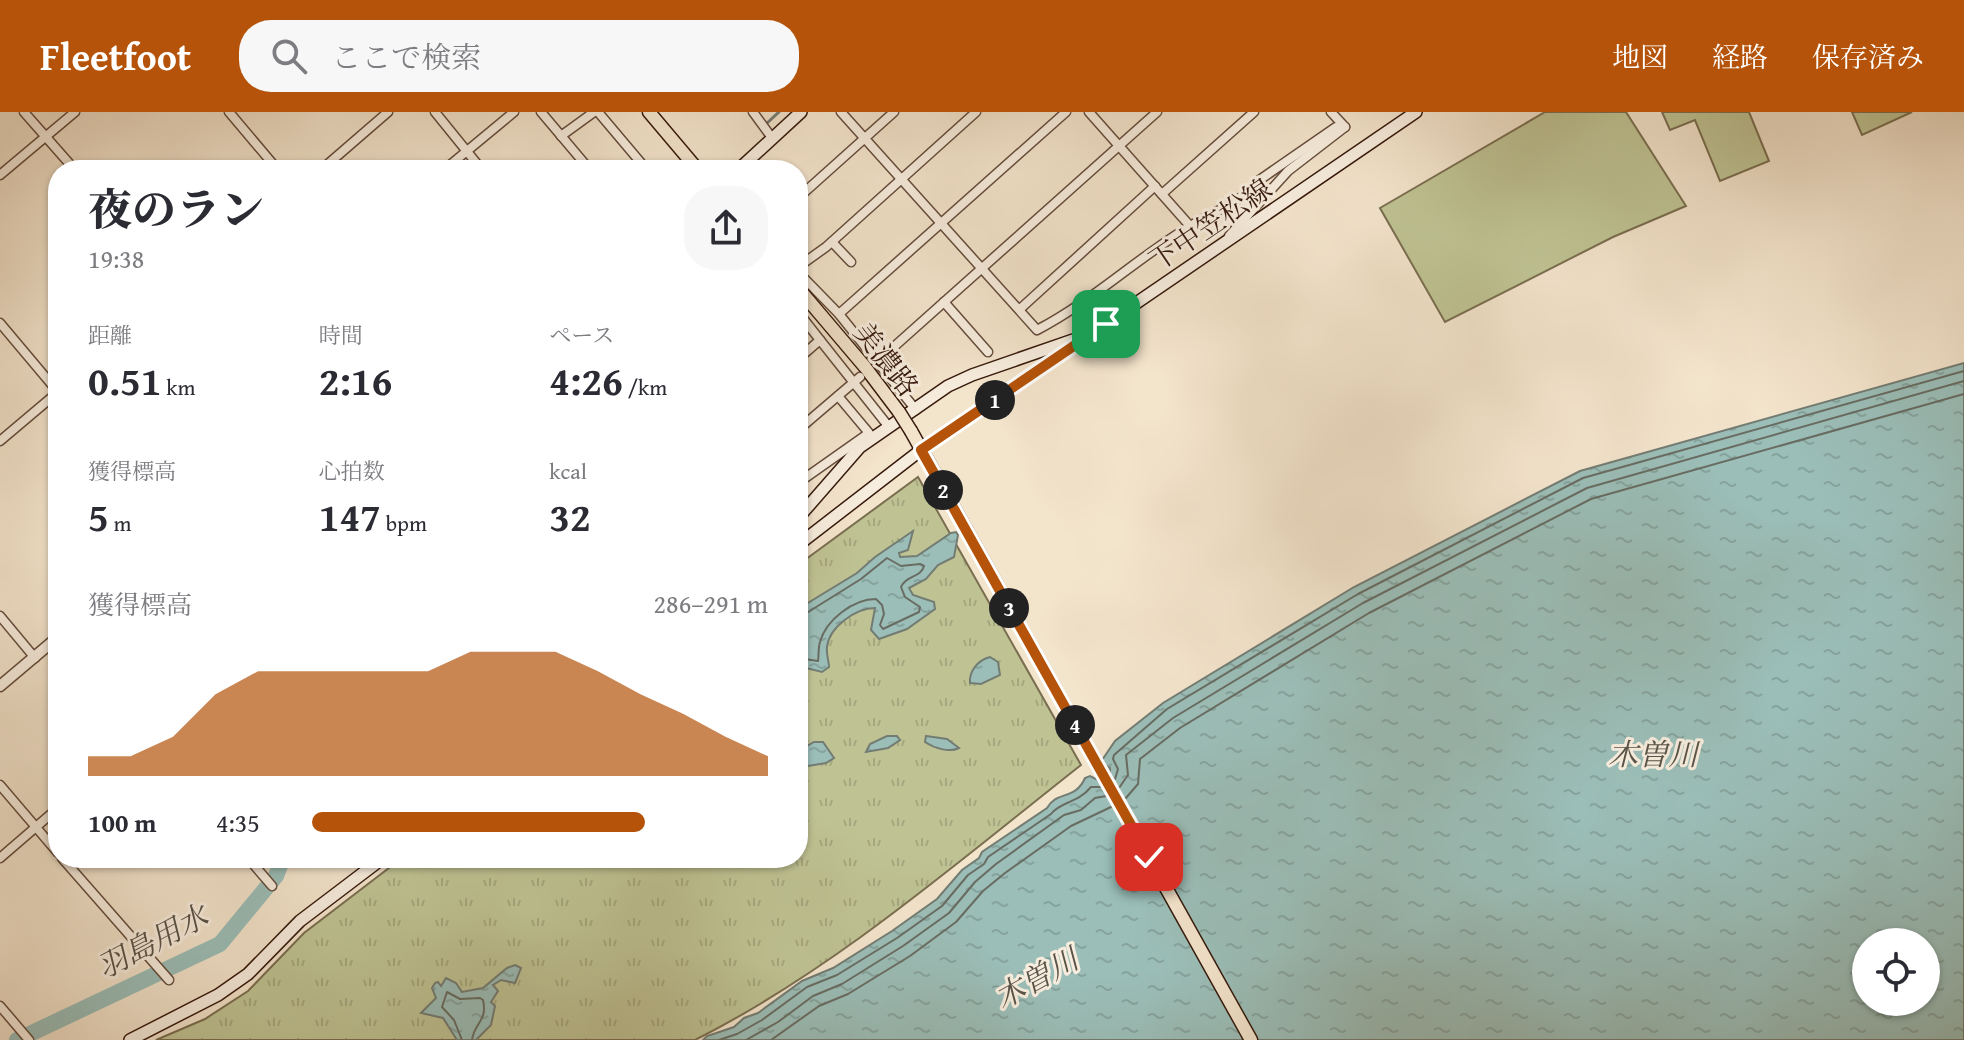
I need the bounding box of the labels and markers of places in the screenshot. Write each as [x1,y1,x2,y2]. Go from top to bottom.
pin [1072,290,1140,358]
pin: 1 [975,380,1015,420]
pin: 2 [923,470,963,510]
pin: 3 [989,588,1029,628]
pin: 4 [1055,705,1095,745]
pin [1115,823,1183,891]

